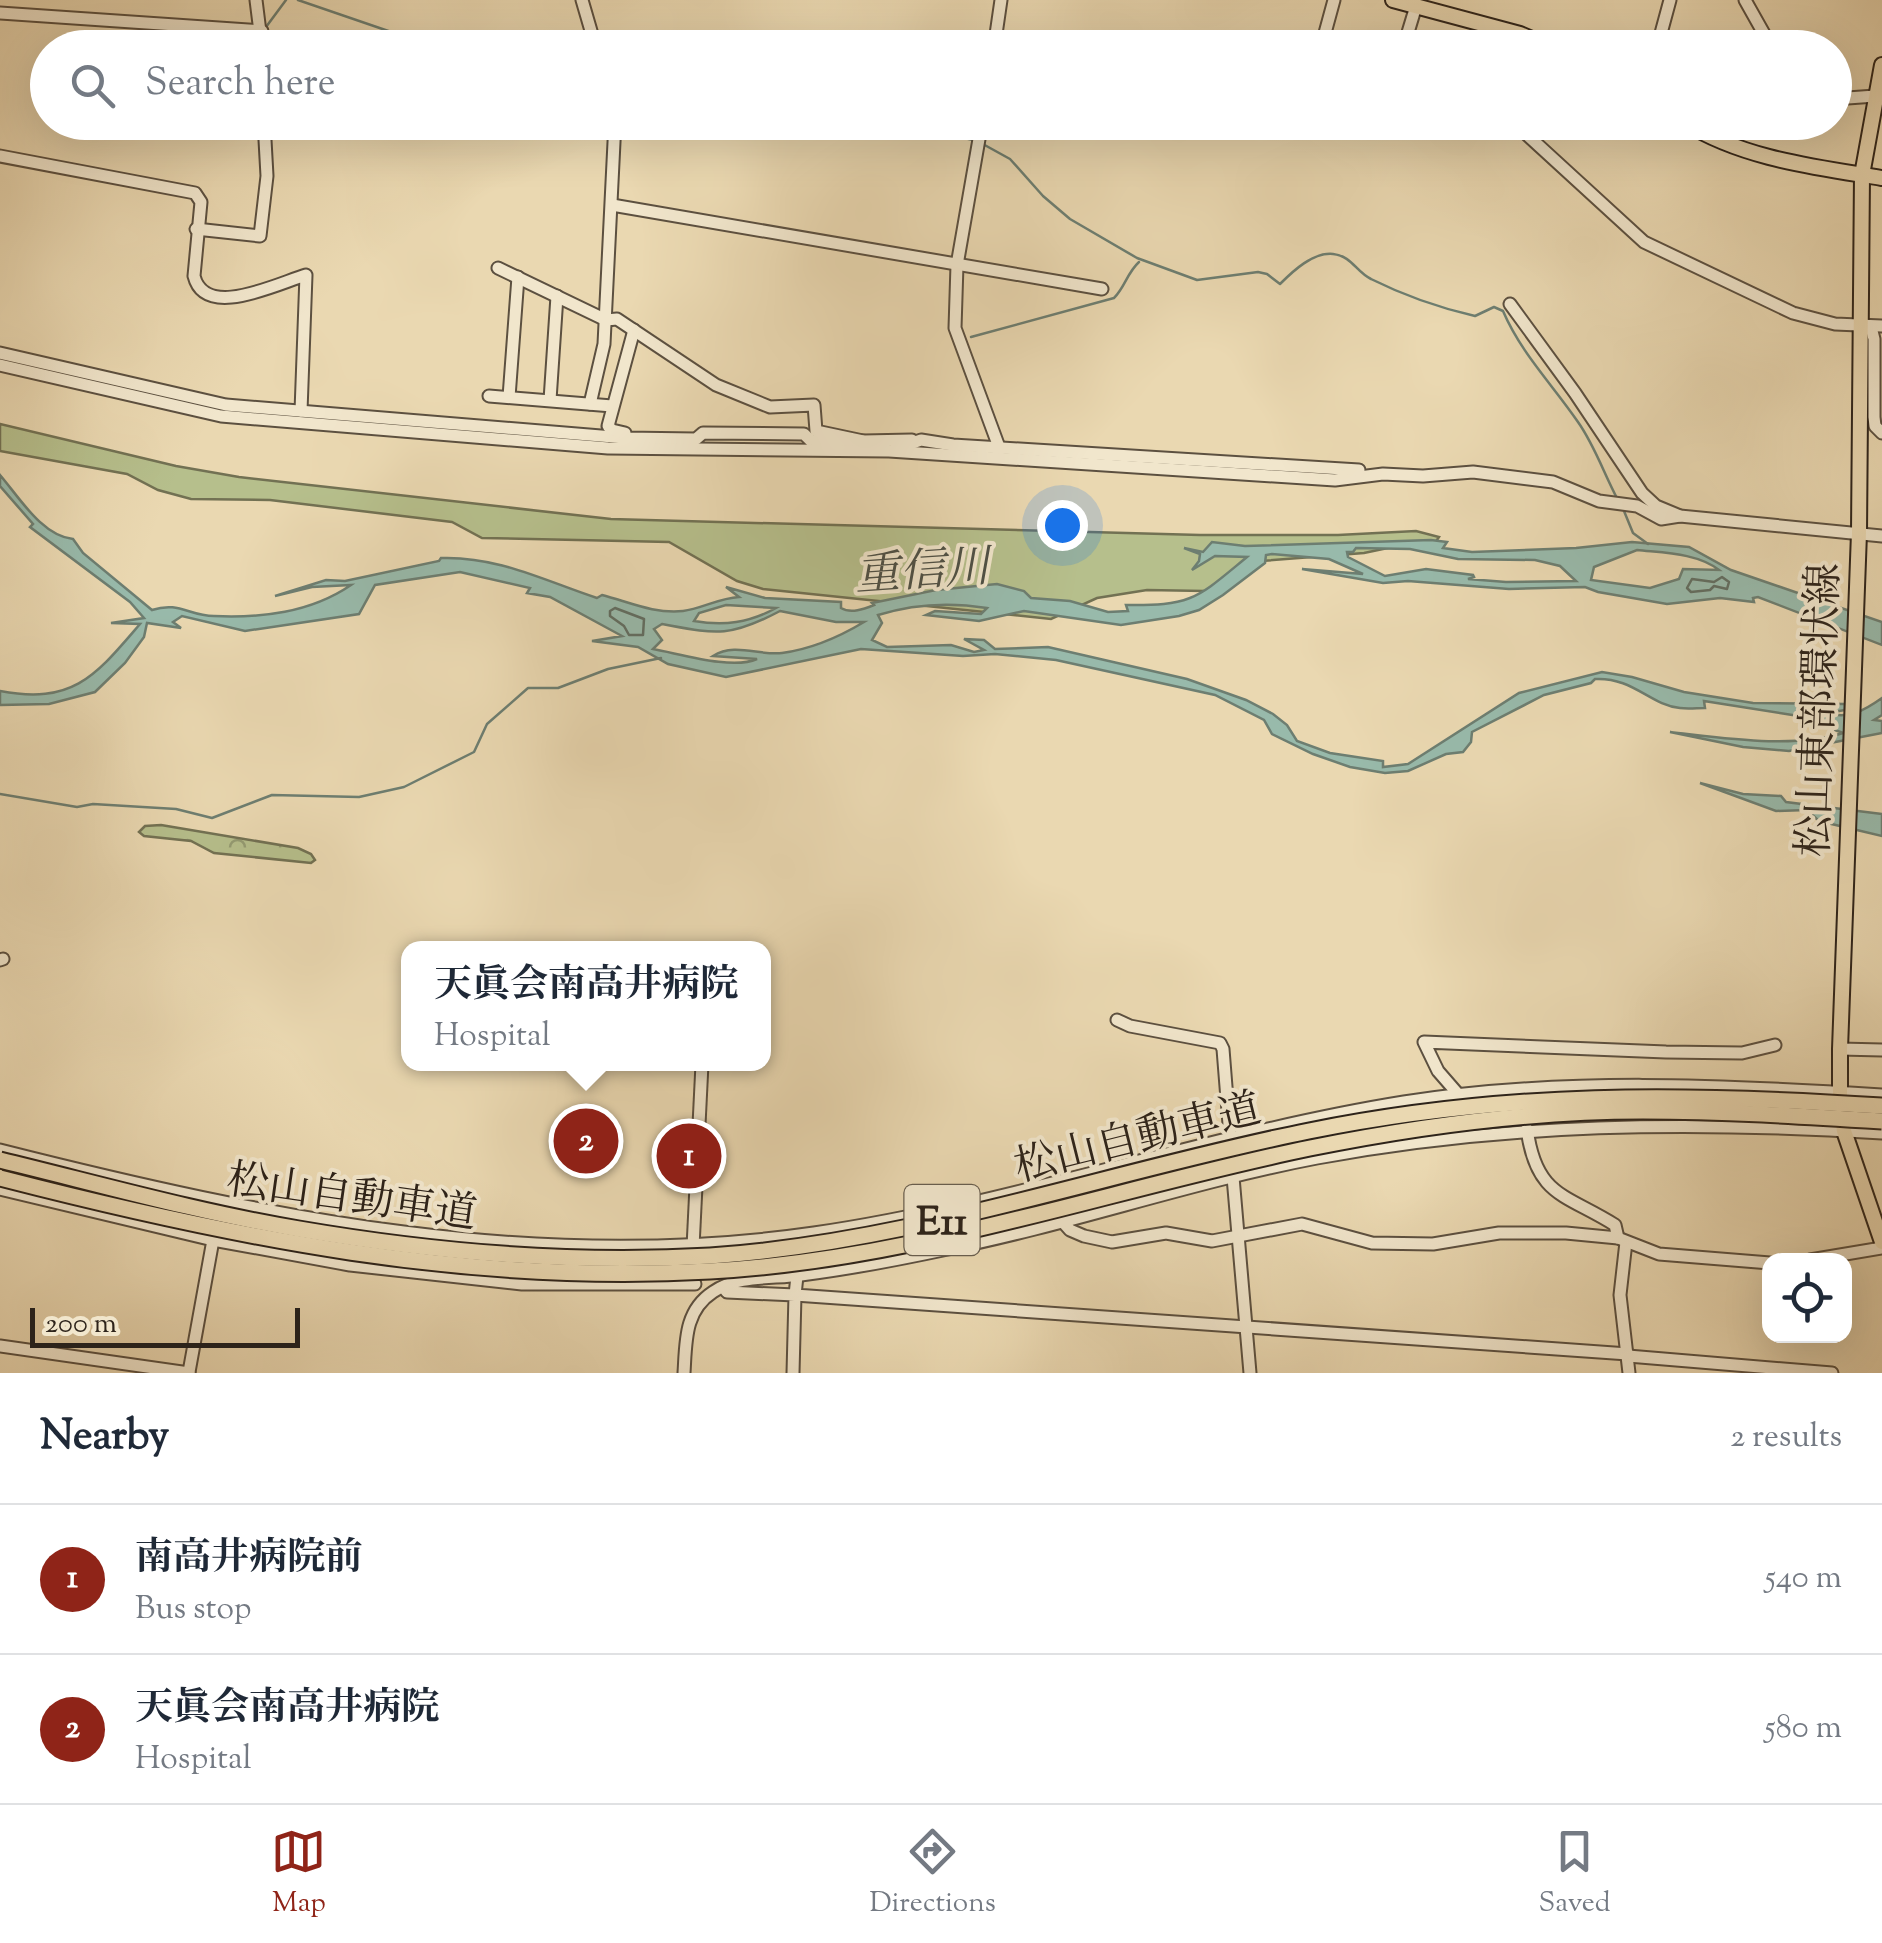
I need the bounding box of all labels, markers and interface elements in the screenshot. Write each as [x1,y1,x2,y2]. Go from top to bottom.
search box [30,30,1852,140]
icon: search [65,58,120,113]
text: Search here [145,58,336,112]
your location [1037,500,1088,551]
water label: 重信川 [853,537,997,612]
street label: 松山東部環状線 [1787,562,1857,858]
popup [401,941,771,1071]
text: 天眞会南高井病院 [434,960,738,1014]
text: Hospital [434,1014,551,1060]
street label: 松山自動車道 [1009,1081,1268,1200]
pin: 2 [554,1104,618,1178]
pin: 1 [656,1118,722,1194]
street label: 松山自動車道 [222,1153,480,1247]
road number: E11 [904,1185,980,1255]
map controls [1762,1253,1852,1343]
button: locate [1762,1253,1852,1343]
scale bar [30,1303,300,1348]
text: 200 m [45,1305,117,1345]
text: Nearby [40,1408,169,1468]
text: 2 results [1730,1415,1842,1461]
text: 南高井病院前 [135,1533,363,1587]
text: 1 [67,1556,78,1602]
text: 540 m [1765,1556,1842,1602]
text: Bus stop [135,1587,251,1633]
text: 天眞会南高井病院 [135,1683,439,1737]
text: 2 [65,1706,80,1752]
text: 580 m [1765,1706,1842,1752]
text: Hospital [135,1737,252,1783]
tab: Map [271,1824,326,1924]
tab: Directions [869,1824,996,1924]
tab: Saved [1539,1824,1611,1924]

